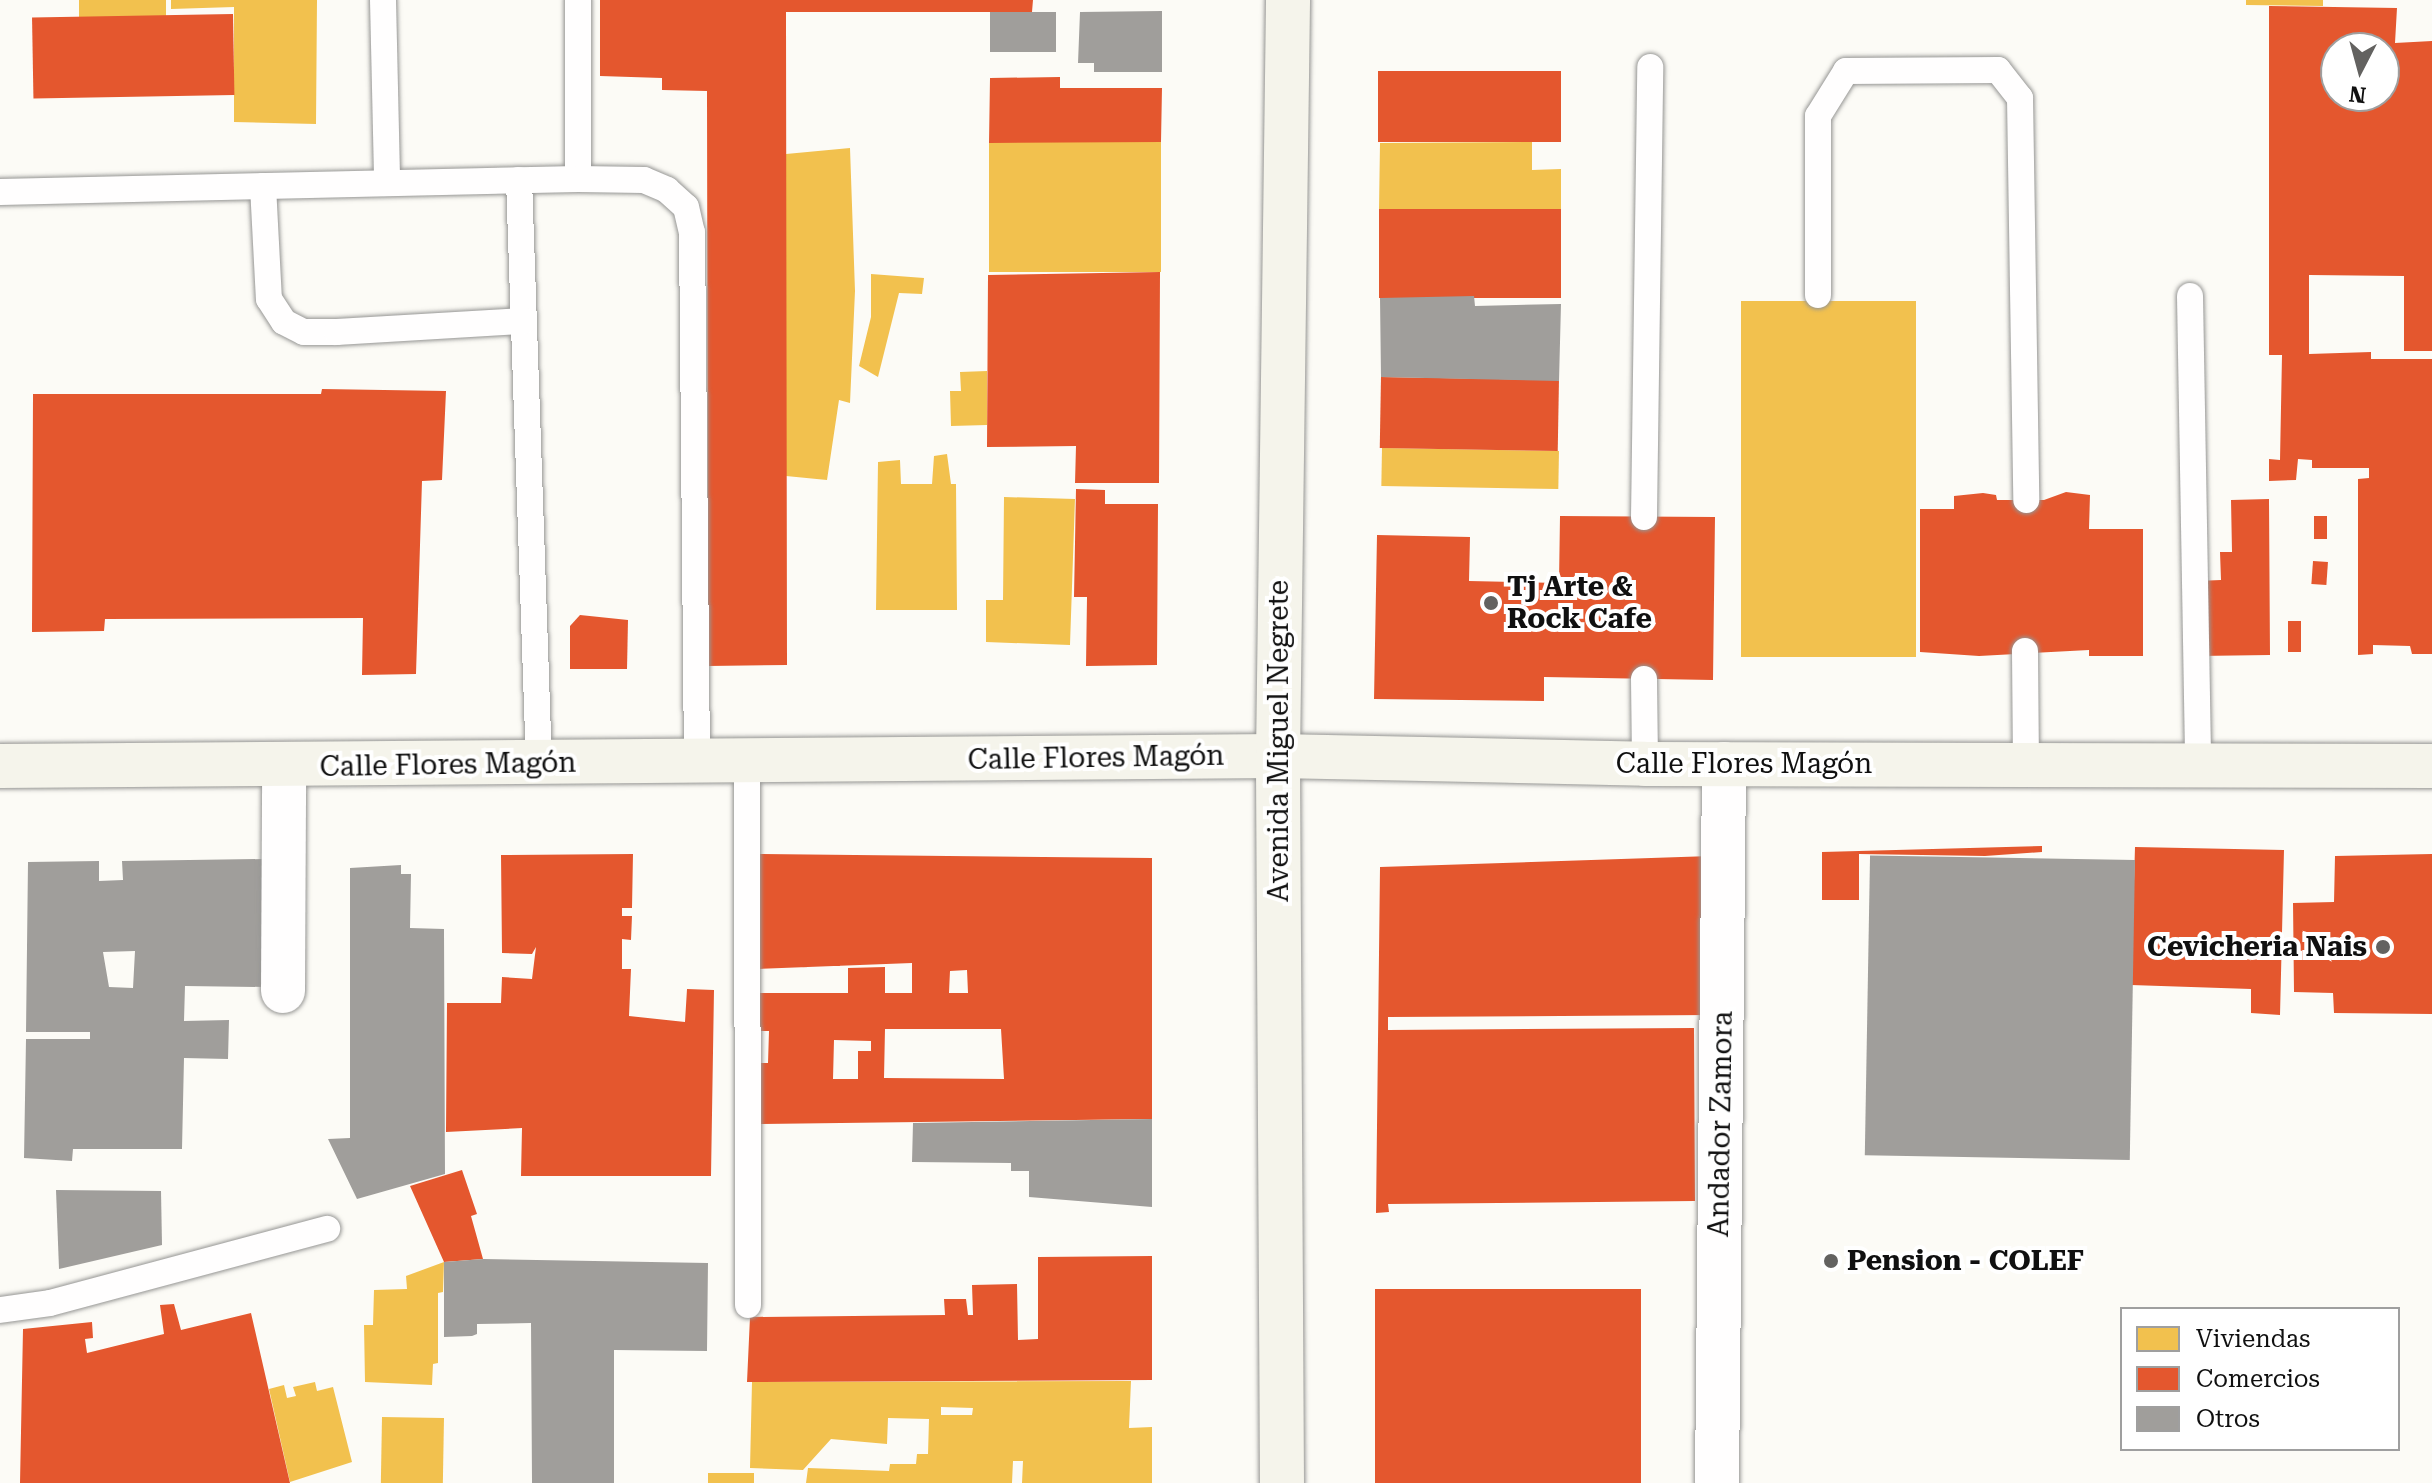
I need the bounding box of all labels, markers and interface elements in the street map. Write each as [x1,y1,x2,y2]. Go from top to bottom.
north arrow [2320,32,2400,112]
text: N [2348,81,2367,108]
place label: Tj Arte & Rock Cafe [1507,570,1652,636]
street label: Avenida Miguel Negrete [1262,580,1296,902]
marker: Tj Arte & Rock Cafe [1482,594,1500,612]
street label: Calle Flores Magón [967,739,1225,777]
street label: Calle Flores Magón [319,746,577,784]
street label: Calle Flores Magón [1616,747,1872,781]
place label: Cevicheria Nais [2147,930,2367,964]
marker: Cevicheria Nais [2374,938,2392,956]
street label: Andador Zamora [1702,1011,1740,1237]
place label: Pension - COLEF [1847,1244,2084,1278]
marker: Pension - COLEF [1822,1252,1840,1270]
legend [2120,1307,2400,1451]
text: Viviendas [2196,1325,2310,1353]
text: Comercios [2196,1365,2320,1393]
text: Otros [2196,1405,2260,1433]

